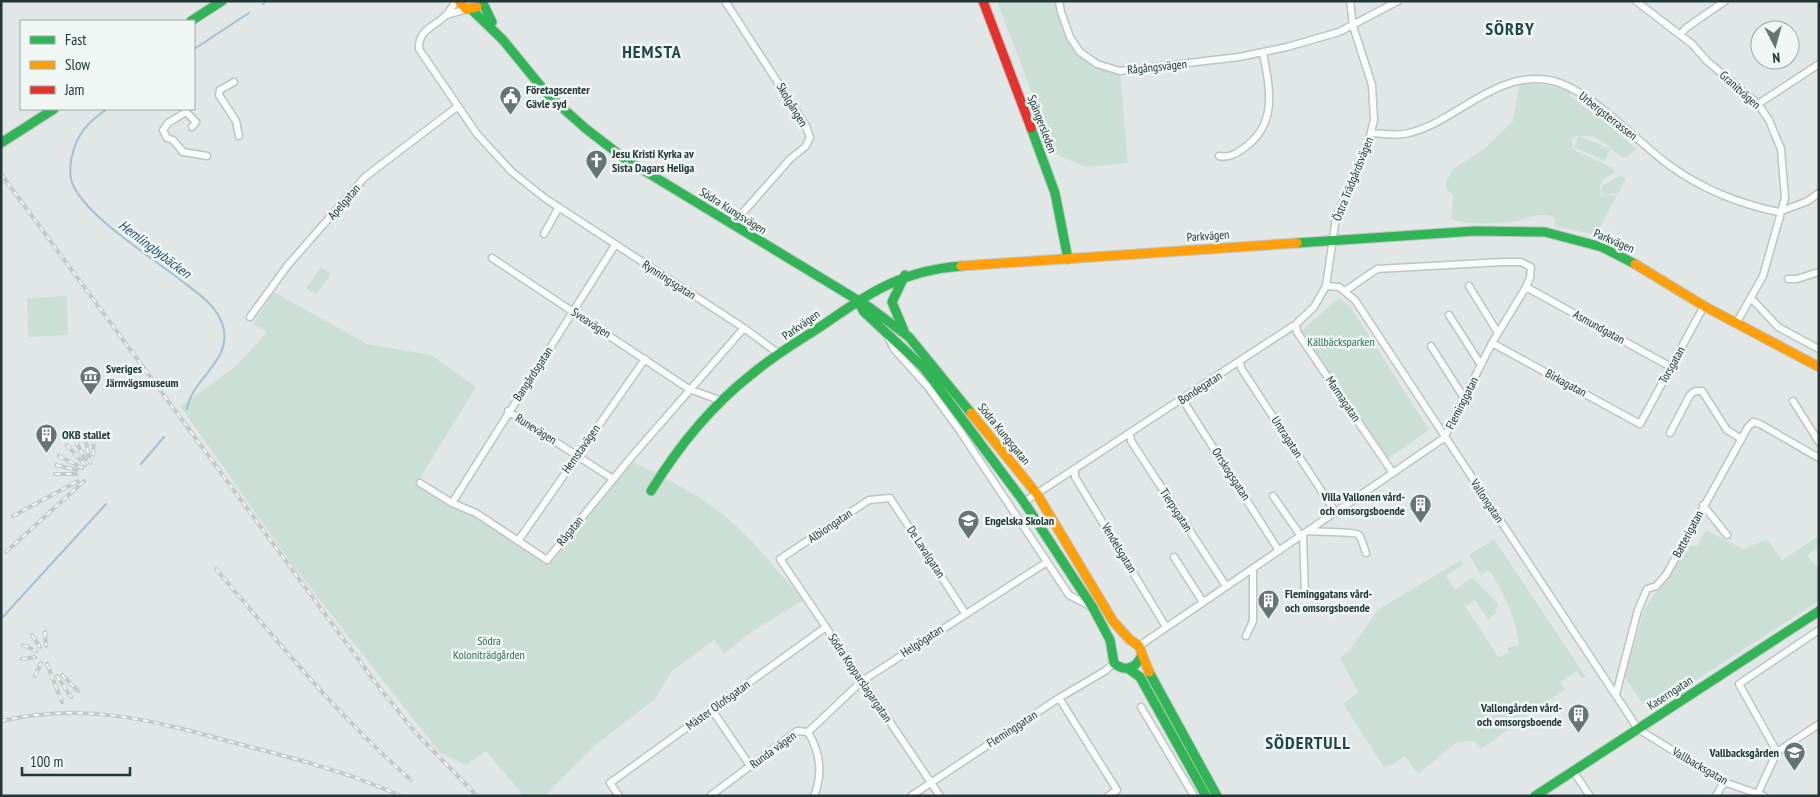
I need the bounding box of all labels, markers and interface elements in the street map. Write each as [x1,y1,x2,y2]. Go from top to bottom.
district label: SÖRBY [1485,17,1535,40]
legend [20,20,195,110]
north arrow [1750,20,1800,70]
text: Fast [65,30,86,49]
district label: HEMSTA [622,40,682,63]
text: N [1772,49,1781,67]
text: Slow [65,55,90,74]
street label: Rågångsvägen [1126,56,1188,77]
street label: Granitvägen [1717,67,1764,112]
text: Jam [64,80,84,99]
street label: Skolgången [774,80,811,129]
place label: Företagscenter Gävle syd [526,82,590,111]
public building icon: Företagscenter Gävle syd [498,85,522,116]
street label: Urbergsterrassen [1576,88,1641,143]
street label: Spängersleden [1025,93,1060,155]
street label: Östra Trädgårdsvägen [1329,135,1376,223]
place label: Jesu Kristi Kyrka av Sista Dagars Heliga [611,146,694,175]
church icon: Jesu Kristi Kyrka av Sista Dagars Heliga [584,149,608,180]
street label: Apelgatan [324,181,363,222]
street label: Södra Kungsvägen [697,184,770,237]
water label: Hemlingbybäcken [115,216,195,283]
street label: Parkvägen [1592,225,1637,256]
street label: Parkvägen [1186,227,1230,244]
street label: Rynningsgatan [640,257,699,302]
street label: Sveavägen [569,304,614,341]
street label: Parkvägen [779,306,823,343]
street label: Asmundgatan [1571,306,1628,347]
park label: Källbäcksparken [1307,334,1375,349]
street label: Bangårdsgatan [510,344,556,404]
street label: Torsgatan [1655,344,1688,386]
place label: Sveriges Järnvägsmuseum [105,361,179,390]
museum icon: Sveriges Järnvägsmuseum [78,364,102,395]
street label: Birkagatan [1543,366,1589,400]
street label: Bondegatan [1175,368,1225,407]
street label: Marmagatan [1323,373,1364,424]
street label: Fleminggatan [1442,374,1481,432]
street label: Södra Kungsgatan [975,400,1034,468]
street label: Runevägen [513,410,560,447]
street label: Untragatan [1269,413,1306,460]
street label: Hemstavägen [558,421,603,476]
building icon: OKB stallet [34,423,58,454]
place label: OKB stallet [62,427,111,442]
street label: Orrskogsgatan [1209,445,1254,503]
street label: Vallongatan [1467,475,1507,525]
street label: Tierpsgatan [1157,485,1196,534]
place label: Villa Vallonen vård- och omsorgsboende [1320,489,1405,518]
building icon: Villa Vallonen vård- och omsorgsboende [1409,492,1433,523]
street label: Albiongatan [805,505,855,546]
street label: Batterigatan [1669,508,1706,560]
school or university icon: Engelska Skolan [957,509,981,540]
street label: Rågatan [553,513,586,549]
place label: Engelska Skolan [985,513,1054,528]
street label: Vendelsgatan [1098,519,1140,575]
street label: De Lavalgatan [904,523,949,581]
place label: Fleminggatans vård- och omsorgsboende [1285,586,1373,615]
building icon: Fleminggatans vård- och omsorgsboende [1257,589,1281,620]
street label: Helgögatan [898,621,946,660]
street label: Södra Kopparslagargatan [825,631,896,725]
park label: Södra Koloniträdgården [453,633,525,662]
street label: Kaserngatan [1644,672,1695,713]
street label: Mäster Olofsgatan [683,676,753,733]
place label: Vallongården vård- och omsorgsboende [1477,700,1562,729]
building icon: Vallongården vård- och omsorgsboende [1566,703,1590,734]
street label: Fleminggatan [984,707,1040,750]
street label: Runda vägen [747,728,799,771]
district label: SÖDERTULL [1265,731,1351,754]
school or university icon: Vallbacksgården [1783,741,1807,772]
street label: Vallbacksgatan [1669,743,1731,788]
scale bar [22,744,130,776]
place label: Vallbacksgården [1708,745,1779,760]
text: 100 m [30,752,63,771]

